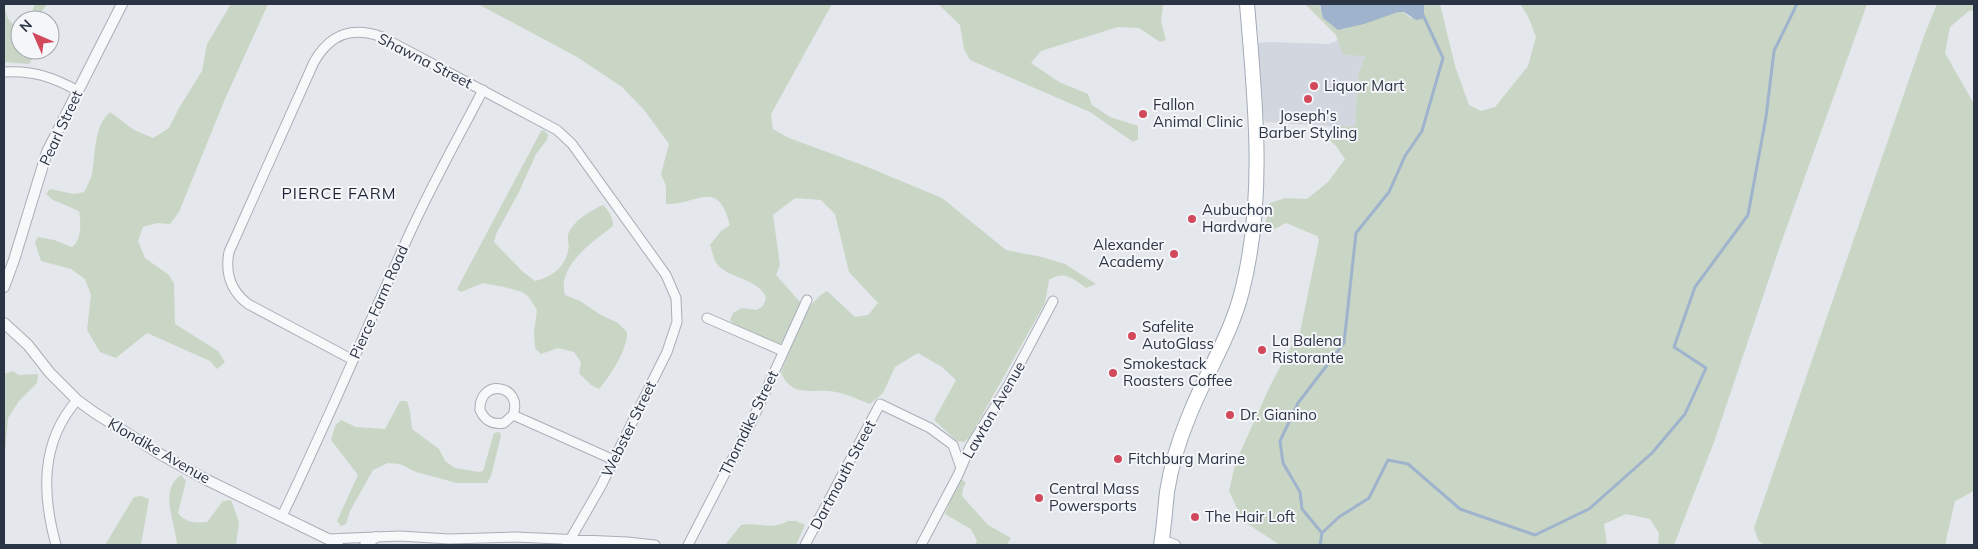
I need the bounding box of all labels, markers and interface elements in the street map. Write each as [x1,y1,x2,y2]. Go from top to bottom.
north arrow [10,10,60,60]
text: N [16,16,36,36]
street label: Shawna Street [375,29,476,92]
place label: Liquor Mart [1324,76,1404,95]
marker: Liquor Mart [1308,80,1320,92]
street label: Pearl Street [35,87,86,169]
marker: Joseph's Barber Styling [1302,93,1314,105]
place label: Fallon Animal Clinic [1153,95,1243,131]
place label: Joseph's Barber Styling [1259,106,1357,142]
marker: Fallon Animal Clinic [1137,108,1149,120]
district label: PIERCE FARM [281,183,397,203]
place label: Aubuchon Hardware [1202,200,1273,236]
marker: Aubuchon Hardware [1186,213,1198,225]
place label: Alexander Academy [1093,235,1165,271]
street label: Pierce Farm Road [345,242,412,362]
marker: Alexander Academy [1168,248,1180,260]
place label: Safelite AutoGlass [1142,317,1214,353]
marker: Safelite AutoGlass [1126,330,1138,342]
place label: La Balena Ristorante [1272,331,1344,367]
marker: La Balena Ristorante [1256,344,1268,356]
place label: Smokestack Roasters Coffee [1123,354,1232,390]
street label: Lawton Avenue [958,358,1029,462]
street label: Thorndike Street [715,367,782,478]
marker: Smokestack Roasters Coffee [1107,367,1119,379]
street label: Webster Street [597,378,660,480]
place label: Dr. Gianino [1240,405,1317,424]
marker: Dr. Gianino [1224,409,1236,421]
street label: Klondike Avenue [105,414,214,488]
street label: Dartmouth Street [806,417,879,533]
place label: Fitchburg Marine [1128,449,1245,468]
marker: Fitchburg Marine [1112,453,1124,465]
place label: Central Mass Powersports [1049,479,1140,515]
marker: Central Mass Powersports [1033,492,1045,504]
place label: The Hair Loft [1205,507,1295,526]
marker: The Hair Loft [1189,511,1201,523]

